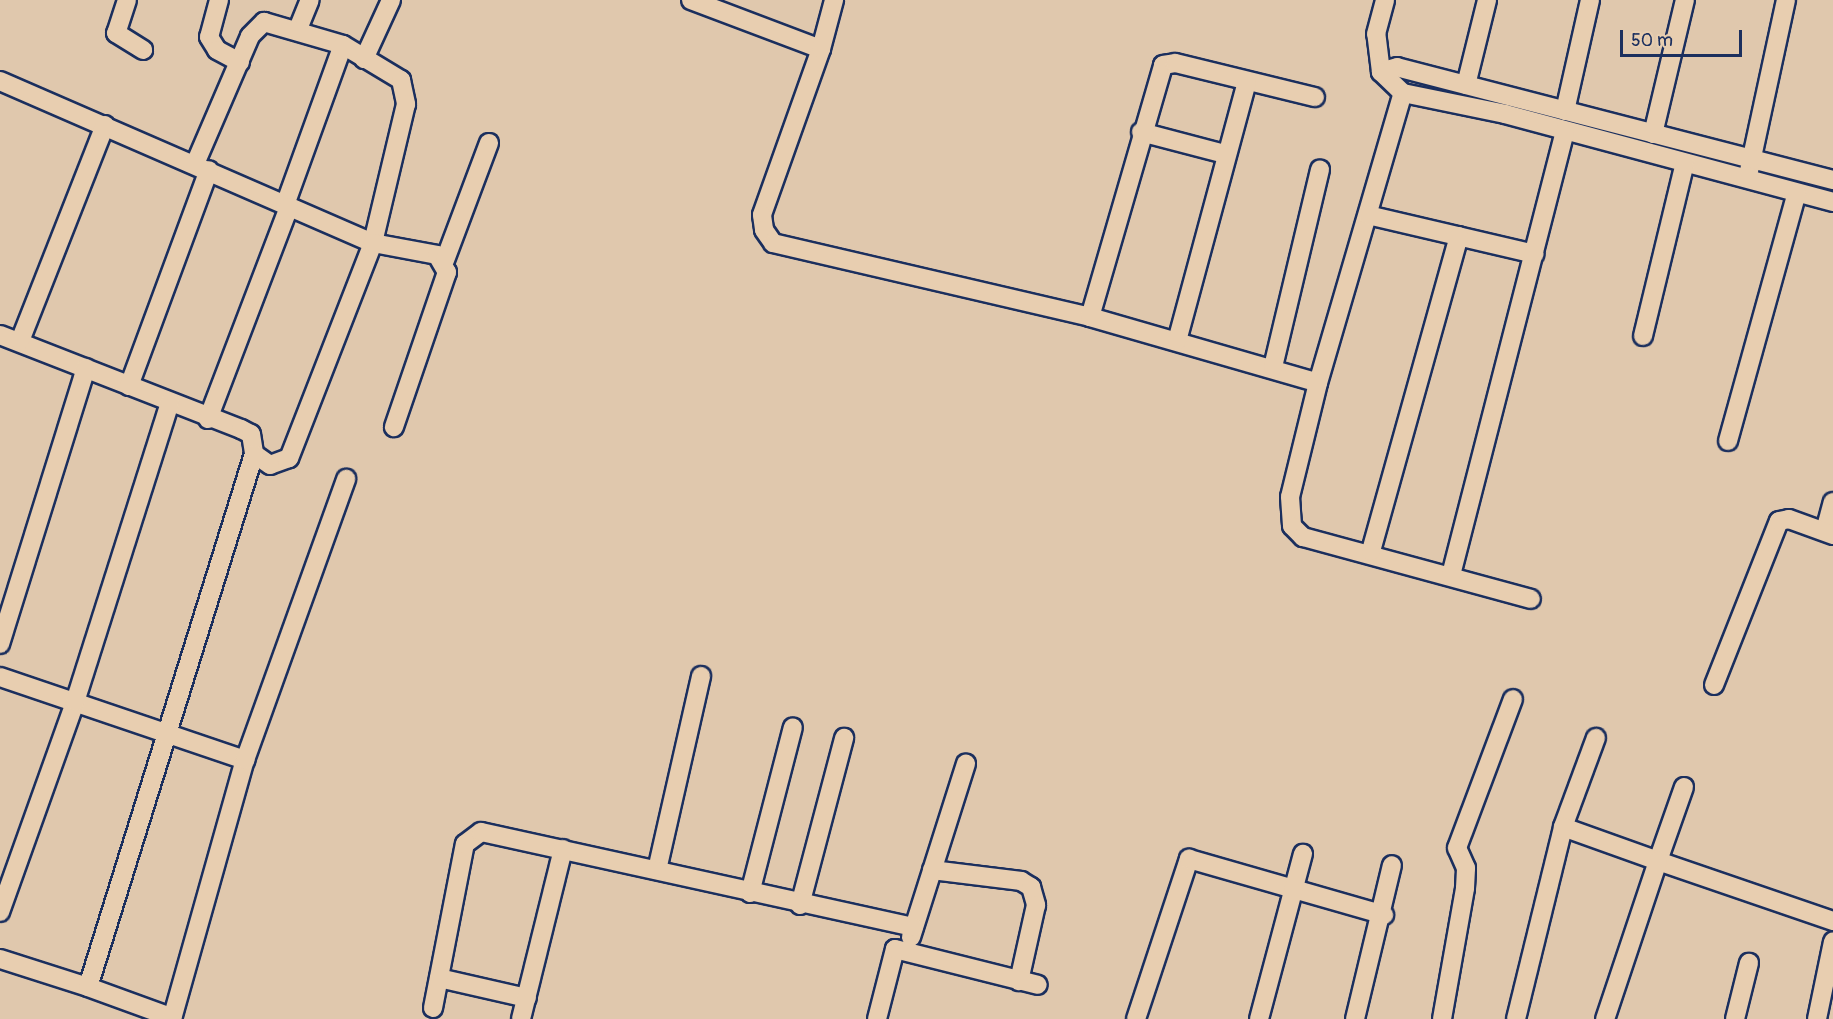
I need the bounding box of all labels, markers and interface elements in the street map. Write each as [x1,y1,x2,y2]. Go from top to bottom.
scale bar [1623,18,1744,56]
text: 50 m [1631,29,1673,52]

